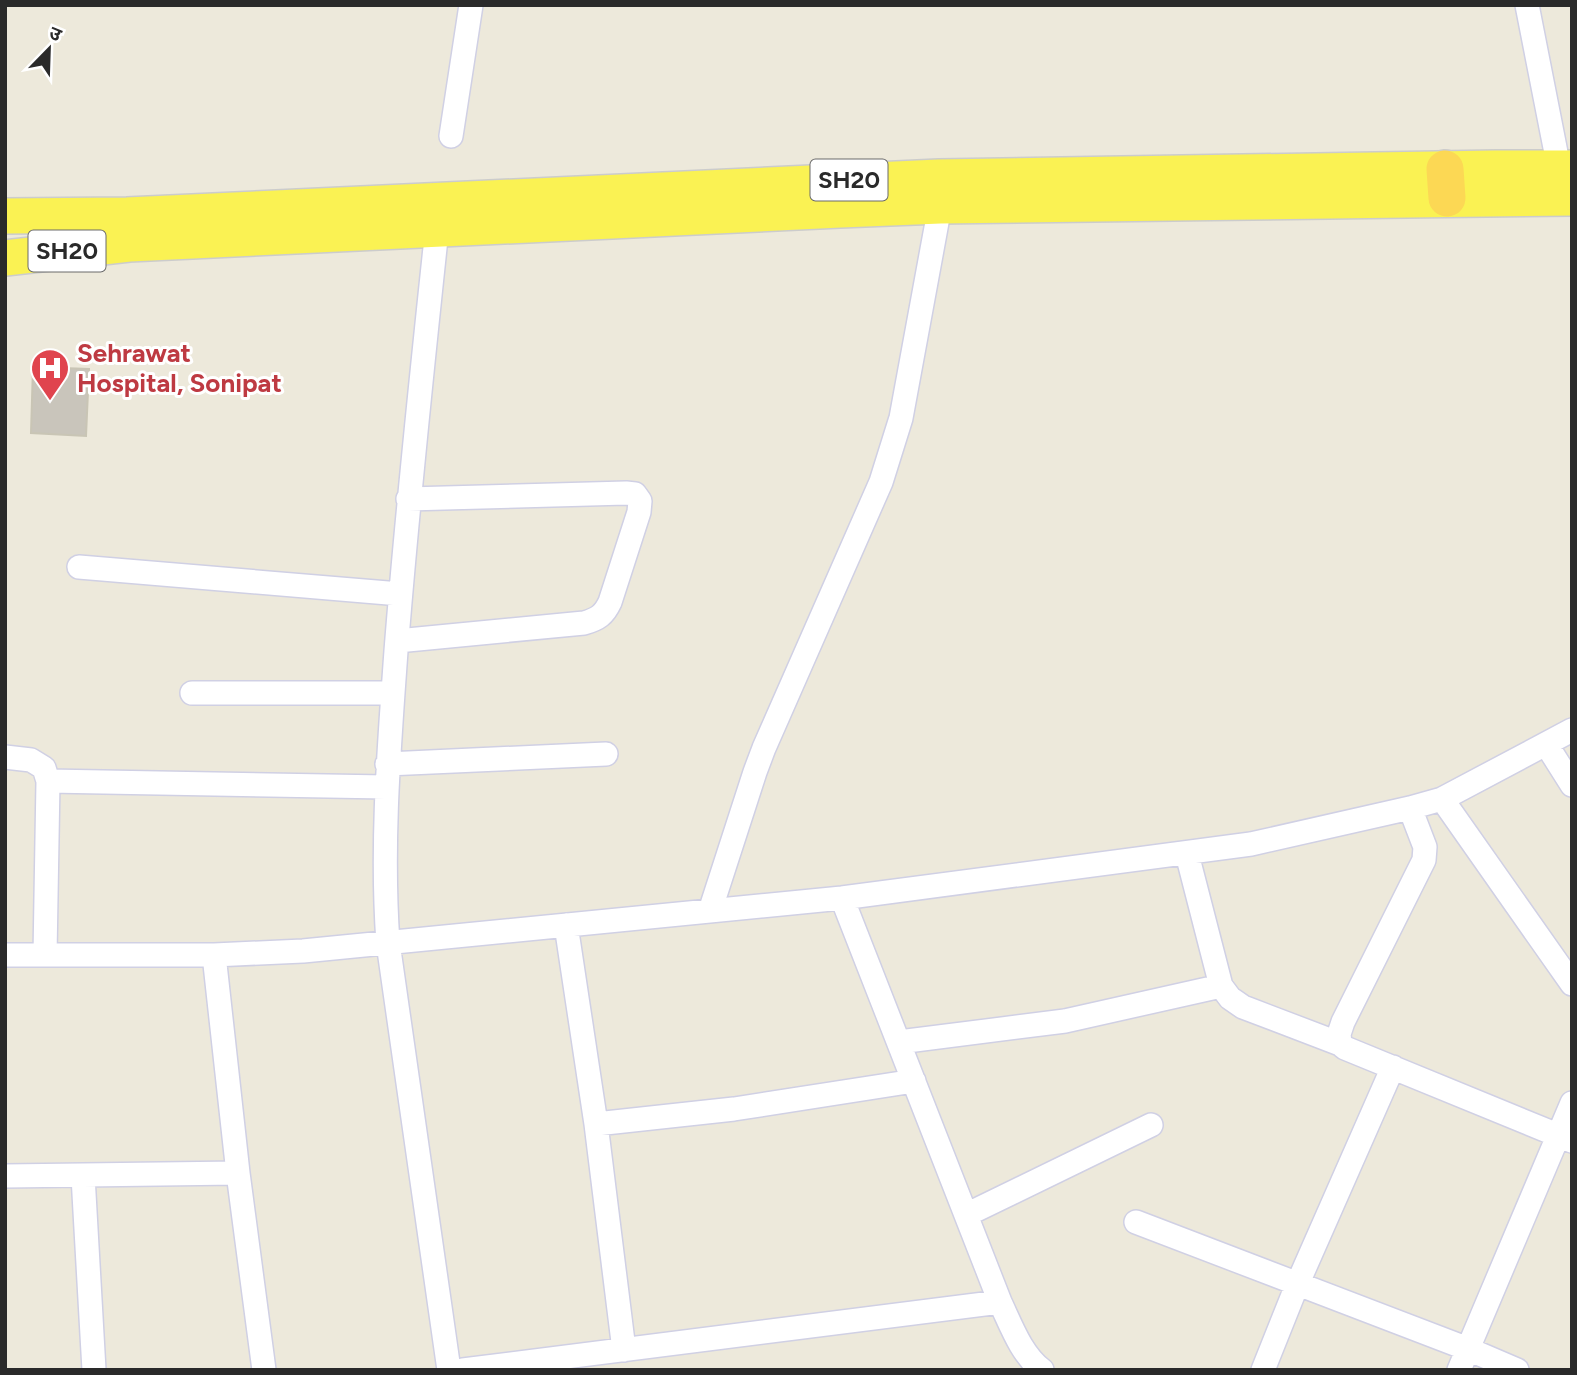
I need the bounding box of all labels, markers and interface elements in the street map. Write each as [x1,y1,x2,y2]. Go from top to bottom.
north arrow [14,14,84,84]
text: उ [46,21,66,47]
road number: SH20 [810,160,888,200]
road number: SH20 [28,230,106,272]
place label: Sehrawat Hospital, Sonipat [77,337,282,399]
hospital icon: Sehrawat Hospital, Sonipat [29,347,71,402]

